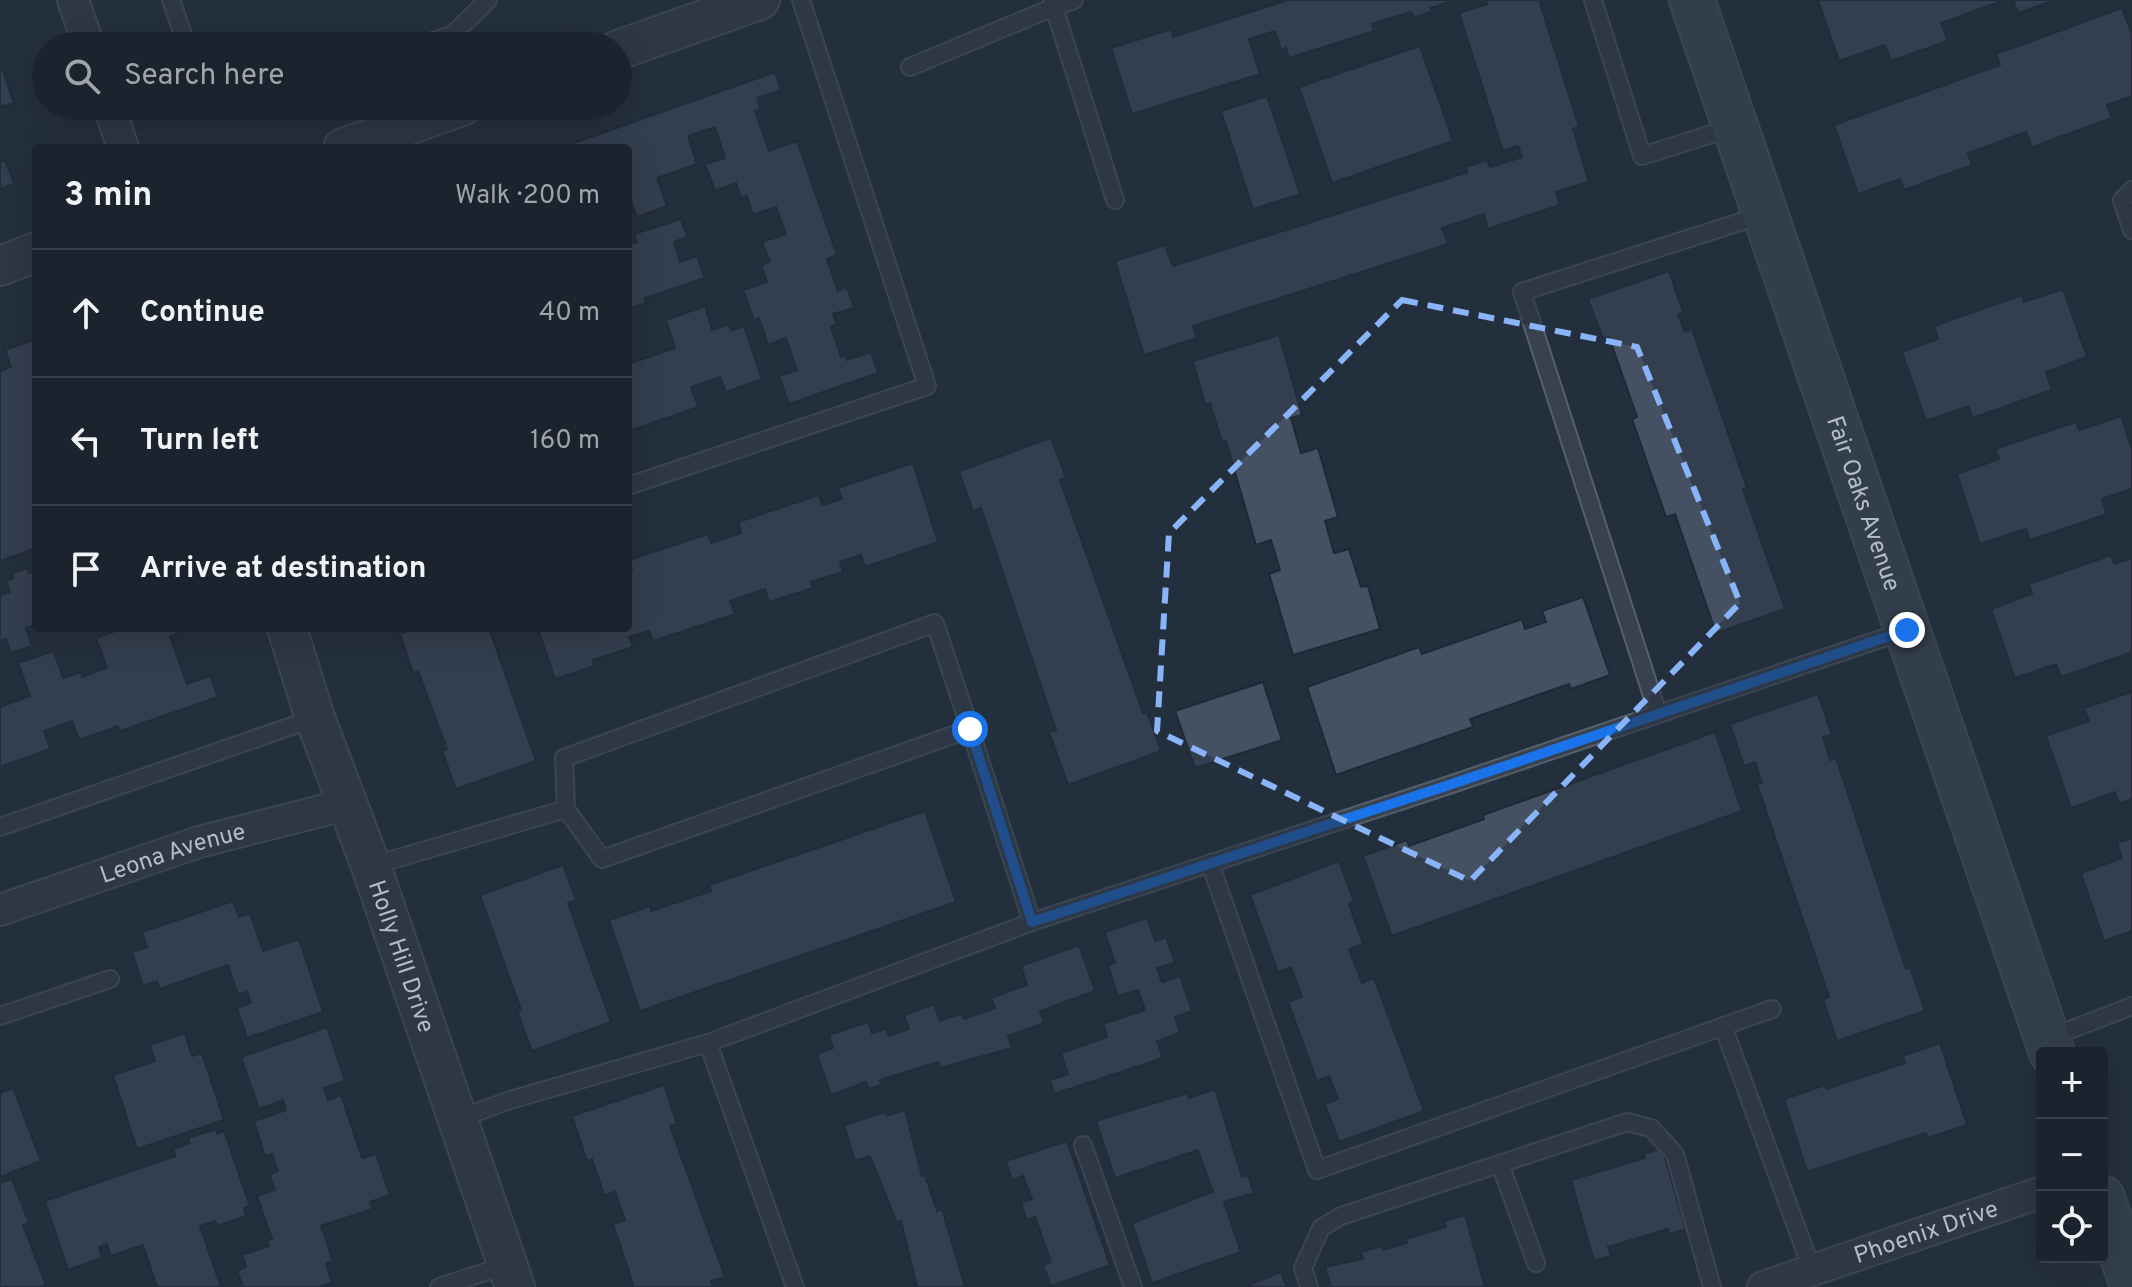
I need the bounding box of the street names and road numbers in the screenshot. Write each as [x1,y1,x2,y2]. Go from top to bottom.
street label: Fair Oaks Avenue [1818,412,1906,596]
street label: Leona Avenue [96,818,249,892]
street label: Holly Hill Drive [360,877,440,1037]
street label: Phoenix Drive [1850,1195,2003,1272]

